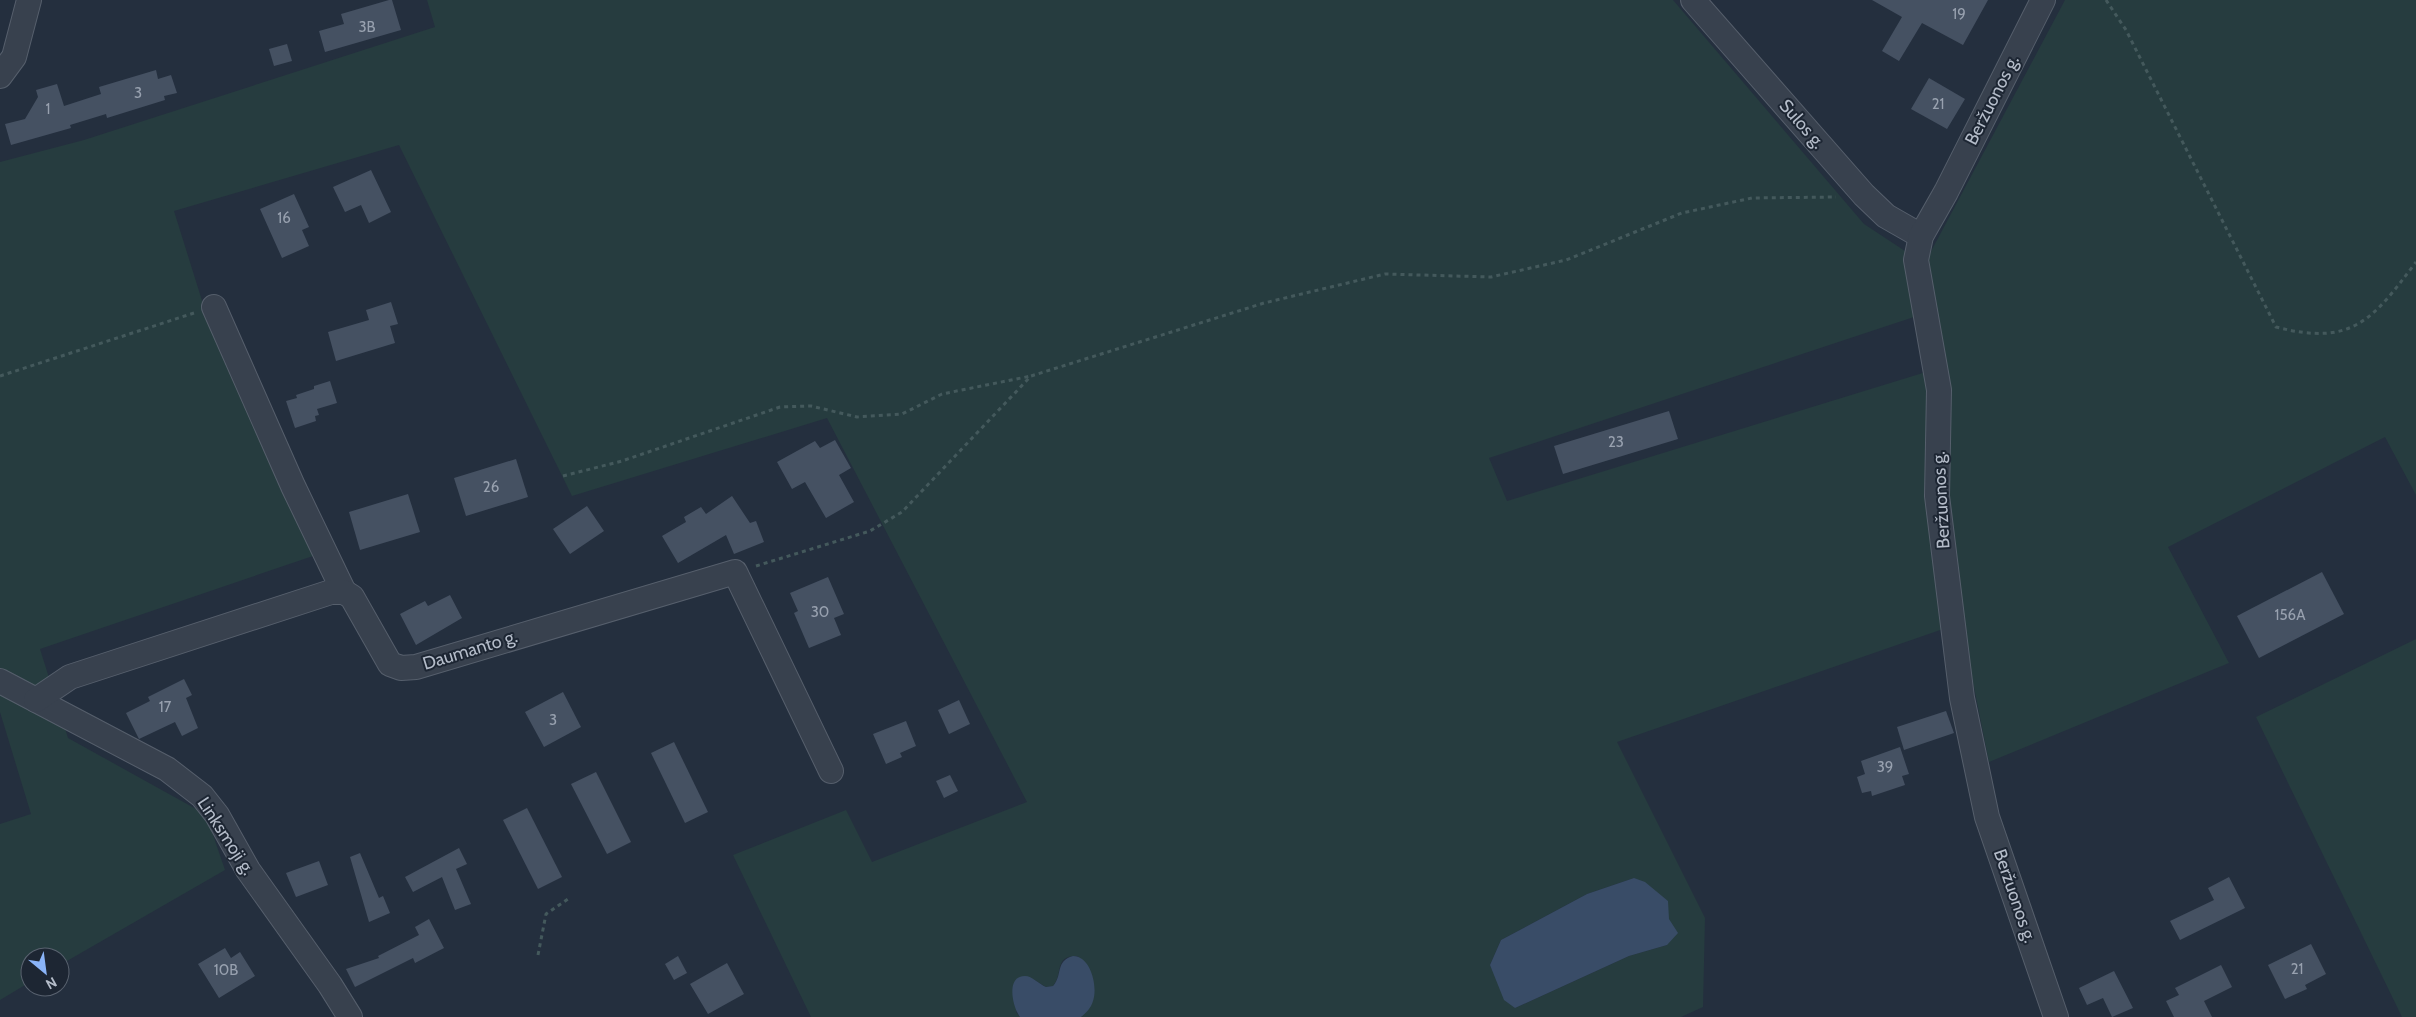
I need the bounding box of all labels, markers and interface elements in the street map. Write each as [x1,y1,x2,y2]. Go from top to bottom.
house number: 19 [1952,5,1966,23]
house number: 3B [358,18,376,36]
street label: Beržuonos g. [1960,52,2024,148]
house number: 3 [134,84,142,102]
street label: Sulos g. [1775,95,1829,153]
house number: 21 [1932,95,1944,113]
house number: 1 [46,100,50,118]
house number: 16 [277,209,291,227]
house number: 23 [1608,433,1624,451]
street label: Beržuonos g. [1927,451,1955,549]
house number: 26 [483,478,499,496]
house number: 30 [811,603,829,621]
house number: 156A [2275,606,2306,624]
street label: Daumanto g. [420,625,520,675]
house number: 17 [159,698,172,716]
house number: 3 [549,711,557,729]
house number: 39 [1877,758,1893,776]
street label: Linksmoji g. [193,793,259,879]
street label: Beržuonos g. [1989,846,2041,946]
north arrow [20,947,70,997]
house number: 21 [2291,960,2303,978]
house number: 10B [214,961,238,979]
text: N [43,973,60,994]

